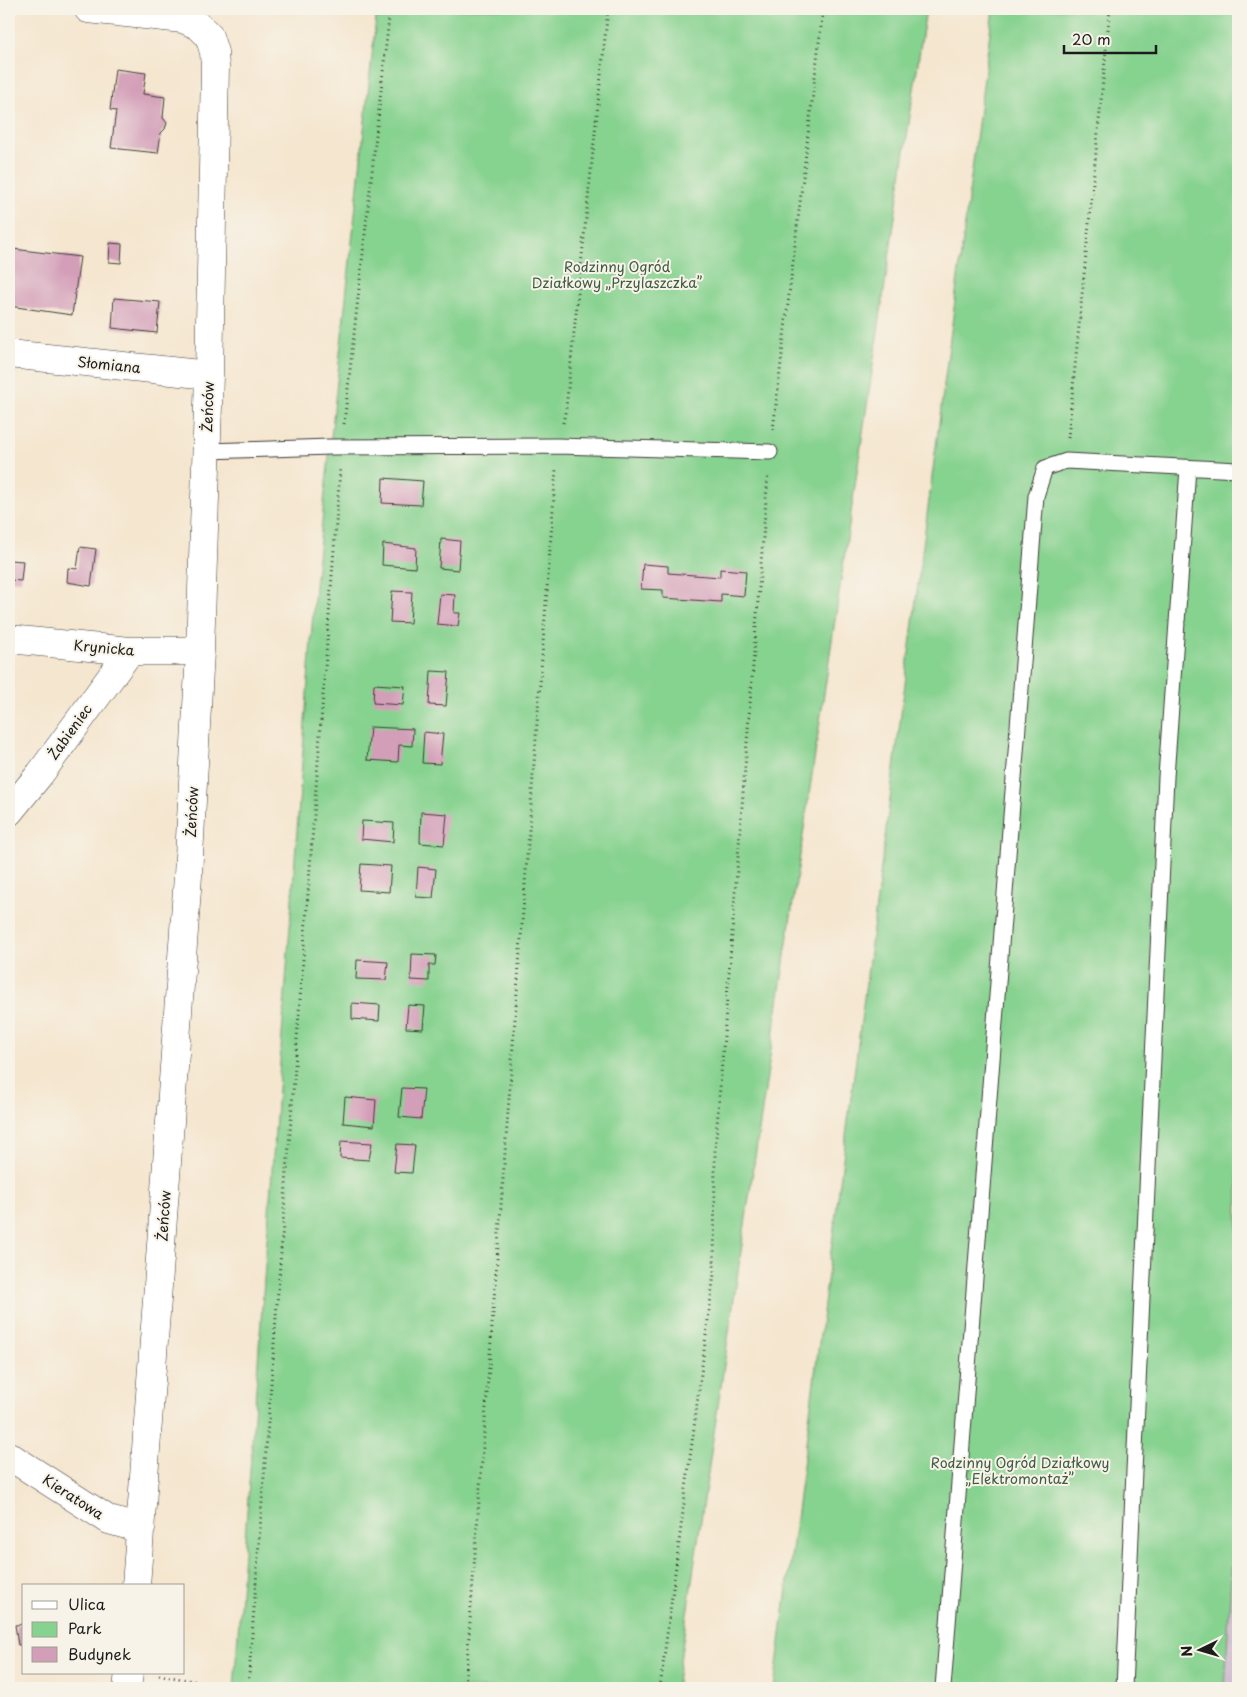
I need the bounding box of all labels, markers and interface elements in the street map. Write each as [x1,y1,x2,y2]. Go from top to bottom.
scale bar [1064,22,1157,54]
text: 20 m [1072,27,1111,50]
park label: Rodzinny Ogród Działkowy „Przylaszczka” [532,256,703,293]
street label: Słomiana [76,351,142,378]
street label: Żeńców [196,381,219,433]
street label: Krynicka [73,634,136,661]
street label: Żabieniec [42,700,97,764]
street label: Żeńców [180,786,203,838]
street label: Żeńców [151,1190,176,1242]
park label: Rodzinny Ogród Działkowy „Elektromontaż” [931,1452,1109,1489]
street label: Kieratowa [39,1469,108,1524]
legend [22,1584,185,1674]
text: Ulica [68,1592,106,1615]
text: Park [68,1616,102,1639]
north arrow [1174,1624,1224,1674]
text: Budynek [68,1642,131,1665]
text: N [1176,1645,1197,1658]

